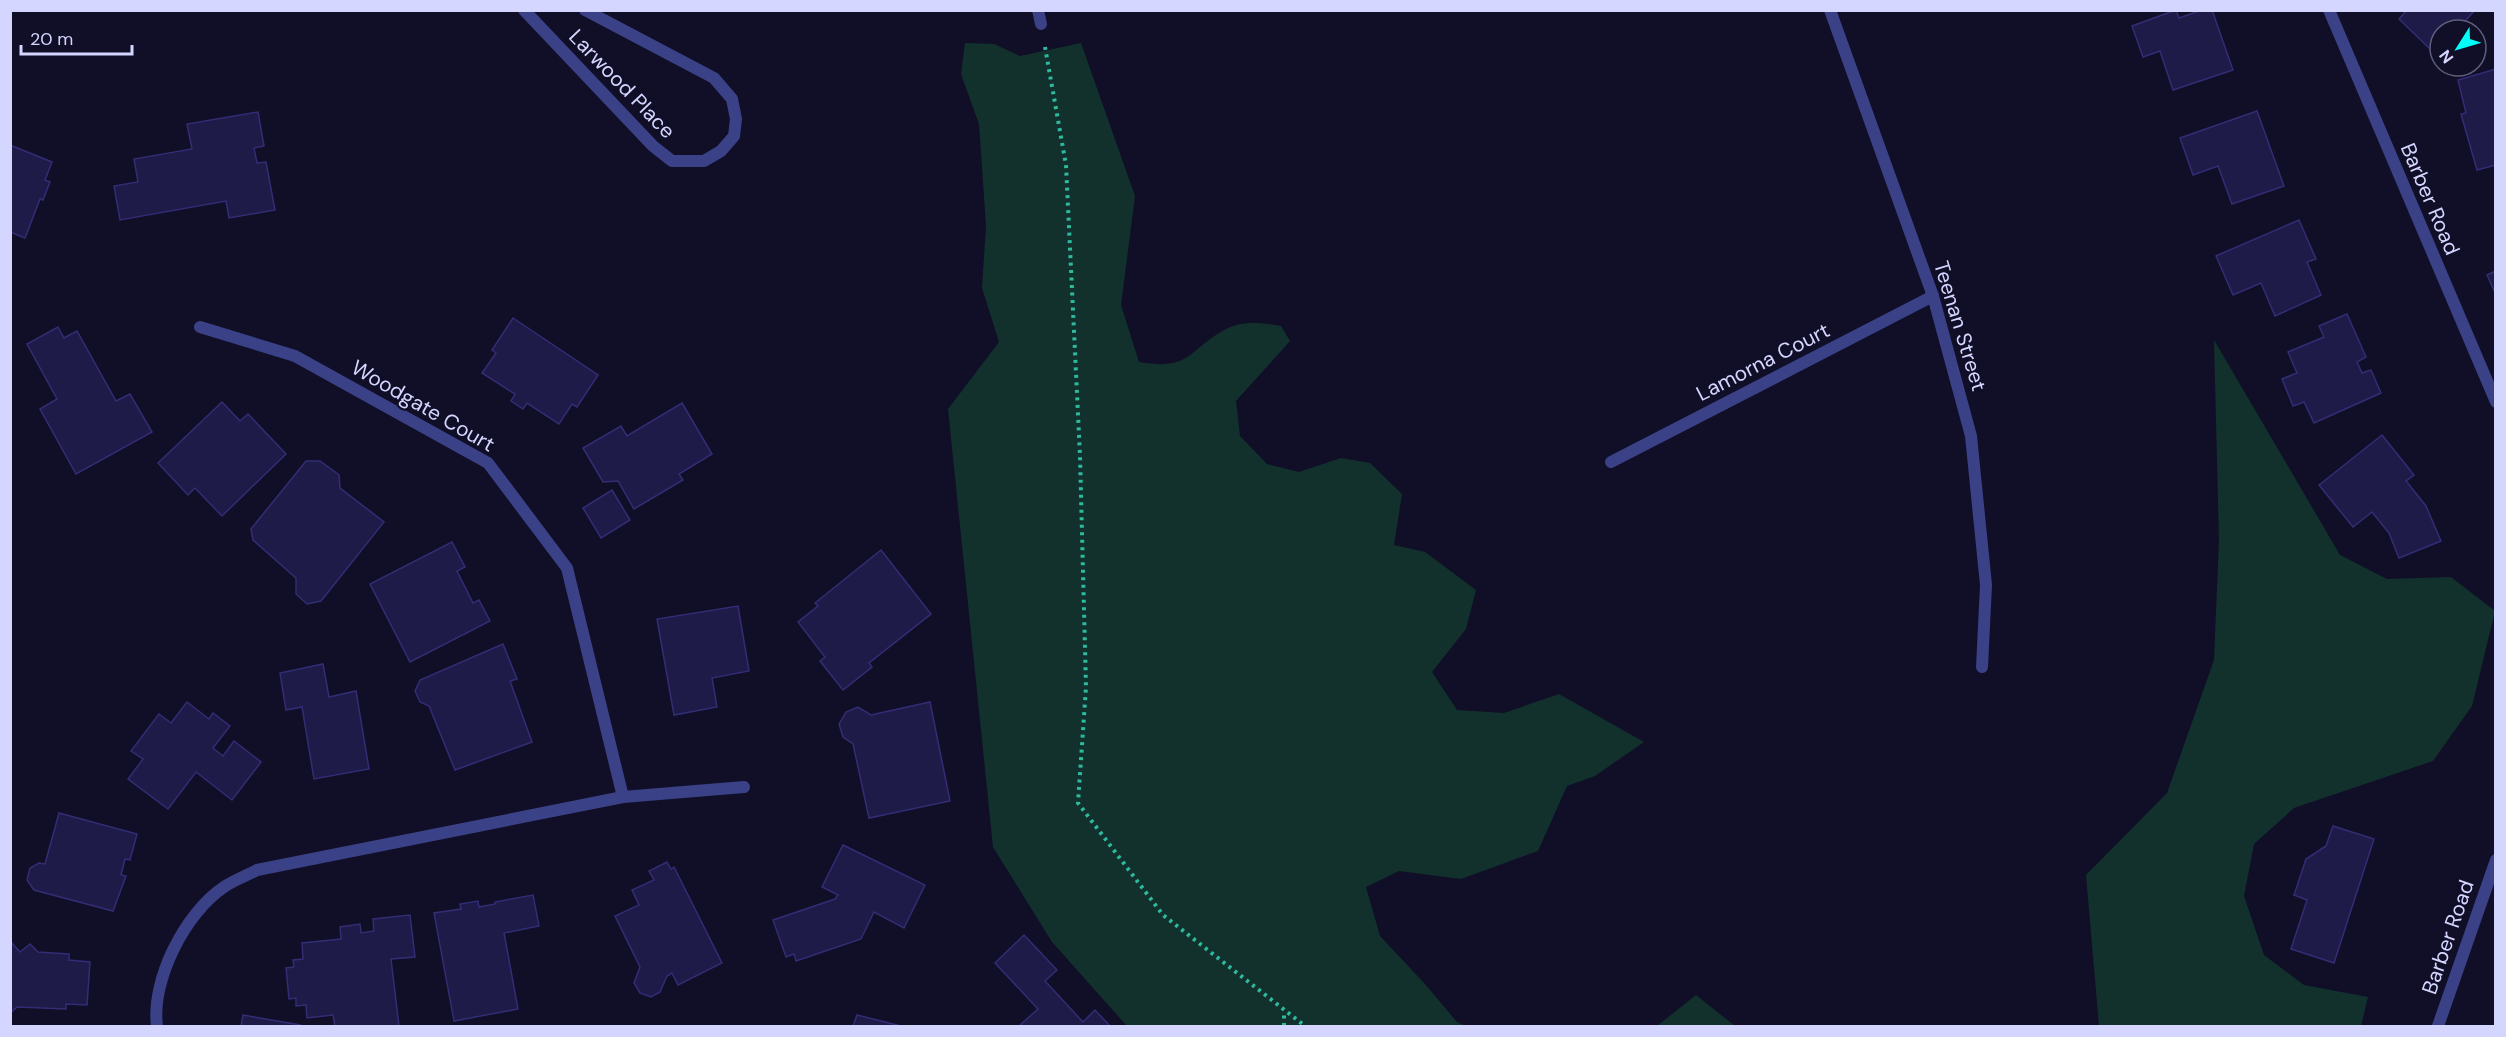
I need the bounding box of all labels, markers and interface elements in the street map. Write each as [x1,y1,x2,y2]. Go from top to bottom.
scale bar [21,18,132,56]
north arrow [2428,18,2488,78]
street label: Larwood Place [563,23,681,145]
text: 20 m [30,27,73,51]
text: N [2435,46,2458,68]
street label: Barber Road [2394,139,2466,259]
street label: Teenan Street [1927,258,1993,394]
street label: Lamorna Court [1692,316,1834,408]
street label: Woodgate Court [346,354,500,458]
street label: Barber Road [2415,876,2481,998]

